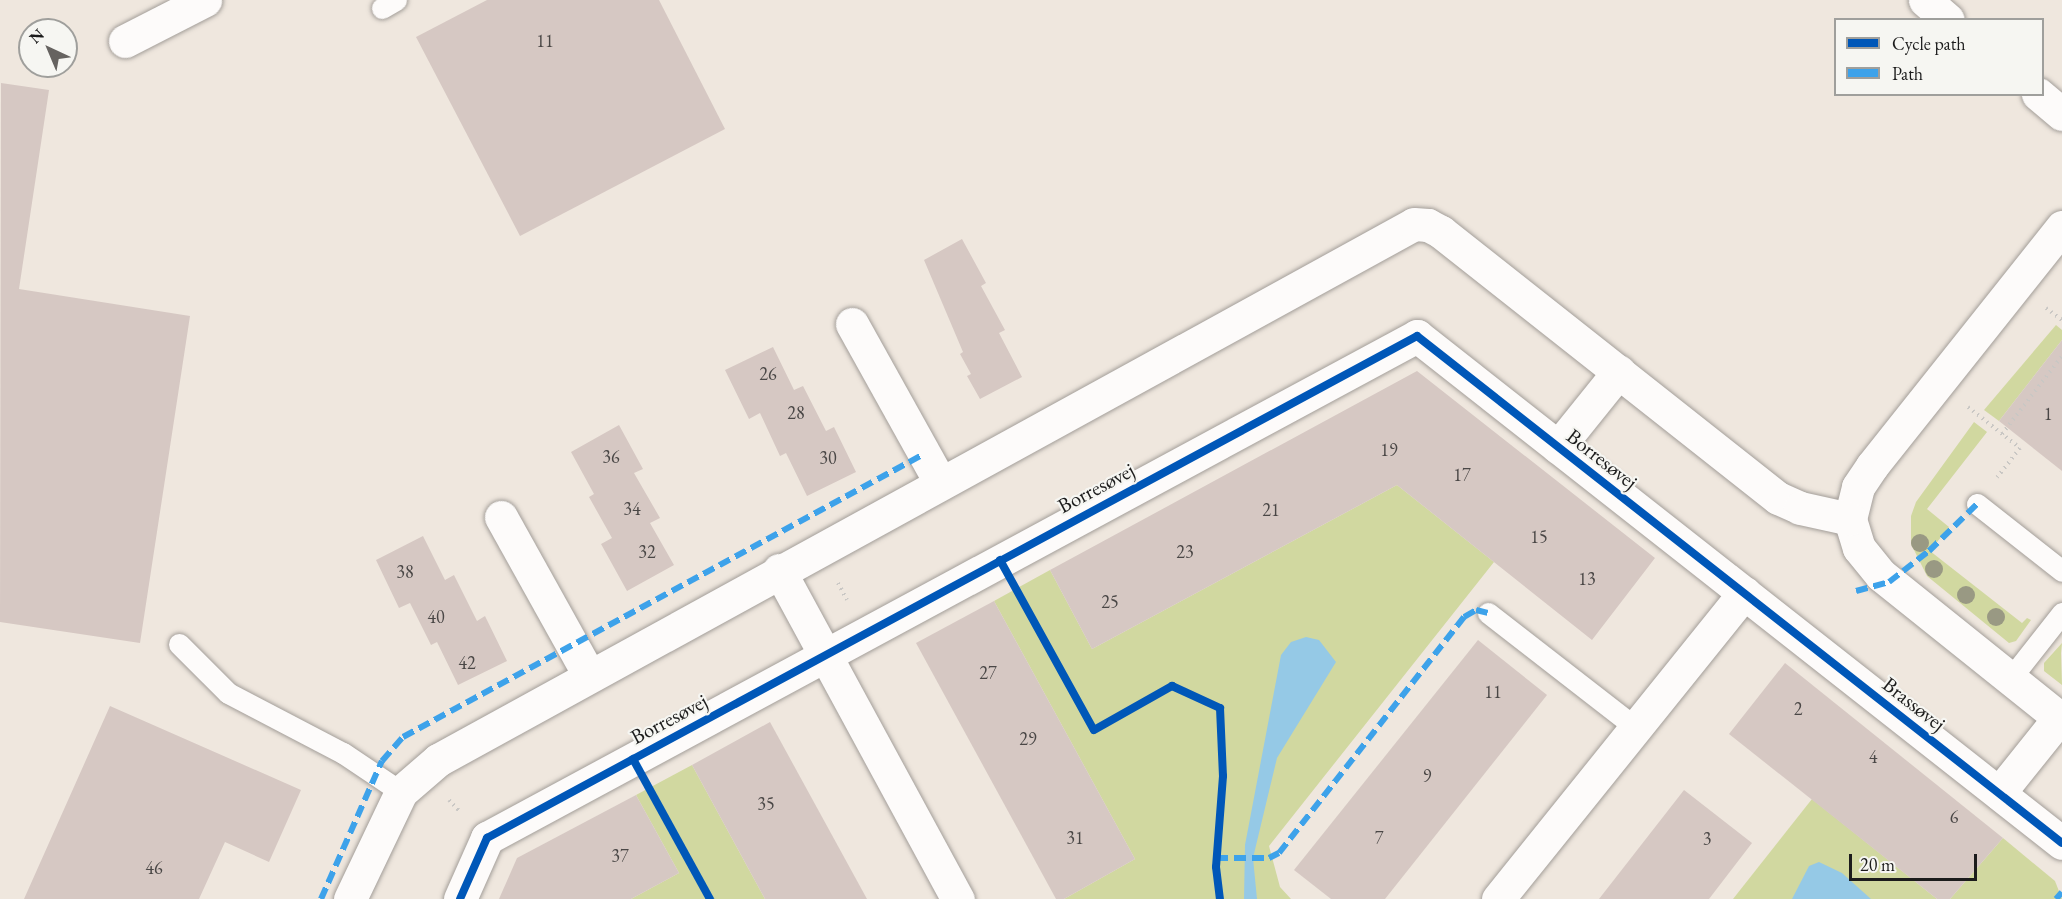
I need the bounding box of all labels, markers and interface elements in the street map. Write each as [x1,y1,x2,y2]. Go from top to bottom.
north arrow [18,18,78,78]
legend [1834,18,2044,96]
text: N [25,24,48,48]
house number: 11 [536,30,554,52]
text: Cycle path [1892,32,1966,55]
text: Path [1892,62,1923,85]
house number: 26 [759,363,777,385]
house number: 28 [787,402,805,424]
house number: 1 [2044,403,2052,425]
street label: Borresøvej [1561,423,1643,495]
house number: 19 [1380,439,1398,461]
house number: 36 [602,446,620,468]
house number: 30 [819,447,837,469]
street label: Borresøvej [1053,457,1139,519]
house number: 17 [1453,464,1471,486]
house number: 34 [623,498,641,520]
house number: 21 [1262,499,1280,521]
house number: 15 [1530,526,1548,548]
house number: 32 [638,541,656,563]
house number: 23 [1176,541,1194,563]
house number: 38 [396,561,414,583]
house number: 13 [1578,568,1596,590]
house number: 25 [1101,591,1119,613]
house number: 40 [427,606,445,628]
house number: 42 [458,652,476,674]
house number: 27 [979,662,997,684]
street label: Brassøvej [1878,672,1950,736]
house number: 11 [1484,681,1502,703]
street label: Borresøvej [626,688,712,750]
house number: 2 [1794,698,1802,720]
house number: 29 [1019,728,1037,750]
house number: 4 [1869,746,1877,768]
house number: 9 [1423,765,1431,787]
house number: 35 [757,793,775,815]
house number: 6 [1950,806,1958,828]
house number: 31 [1066,827,1084,849]
house number: 7 [1375,827,1383,849]
house number: 3 [1703,828,1711,850]
scale bar [1852,842,1980,880]
house number: 37 [611,845,629,867]
text: 20 m [1860,853,1895,876]
house number: 46 [145,857,163,879]

